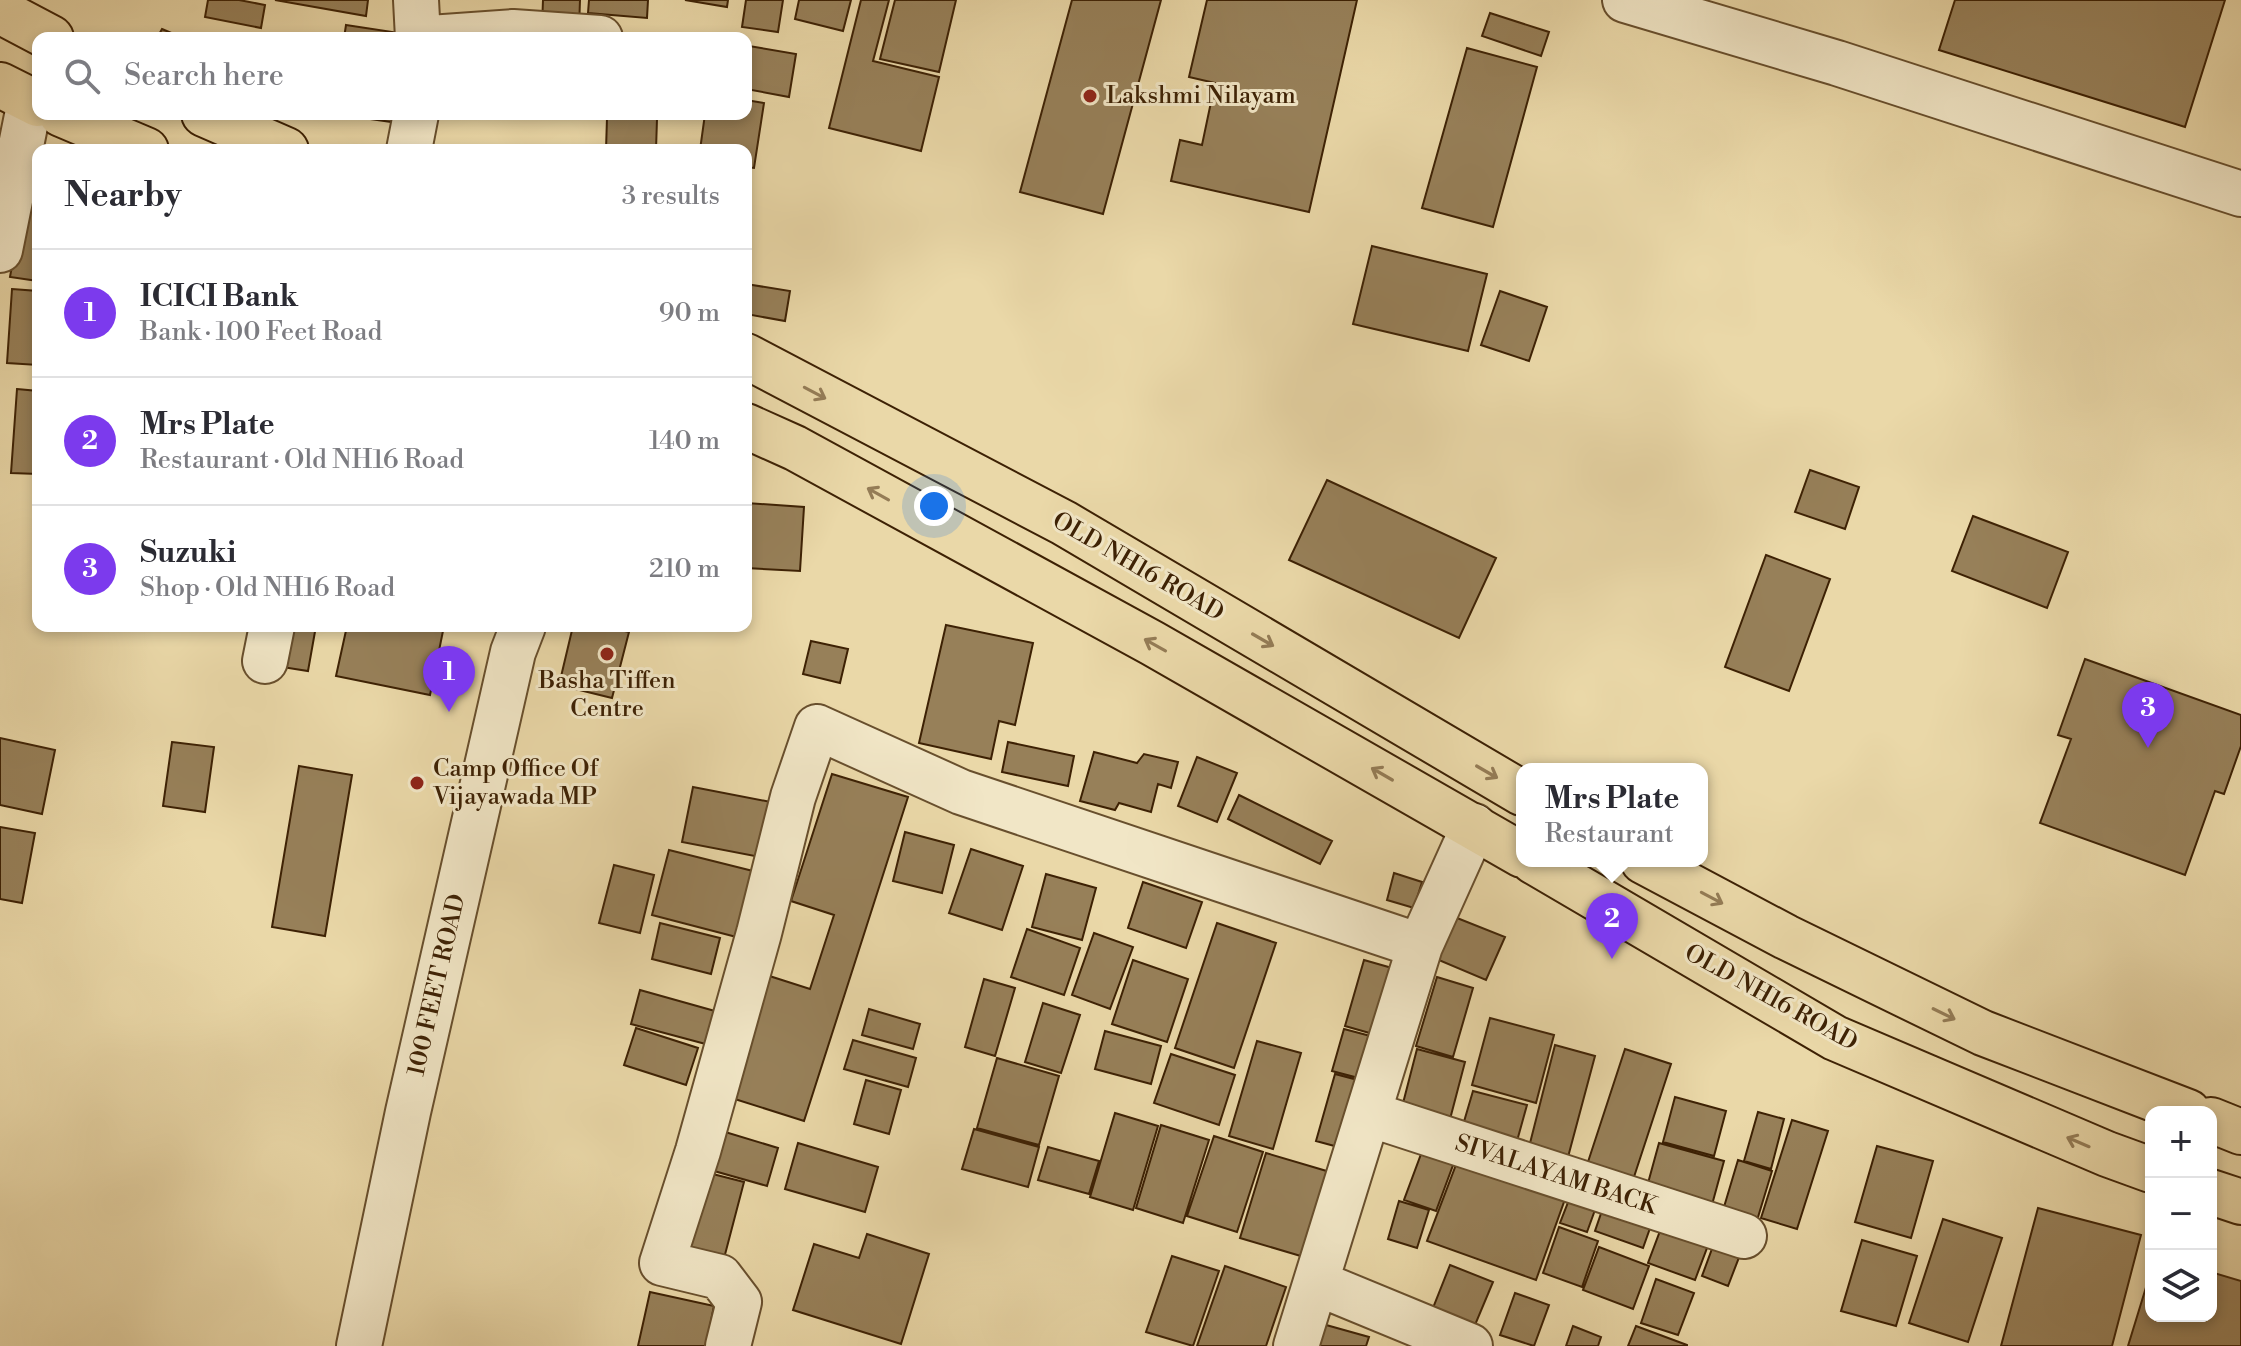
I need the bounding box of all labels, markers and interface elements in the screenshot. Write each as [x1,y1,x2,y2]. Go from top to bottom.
search box [32,32,752,120]
icon: search [60,54,104,98]
text: Search here [124,57,284,95]
place label: Lakshmi Nilayam [1106,81,1296,111]
marker: Lakshmi Nilayam [1081,87,1099,105]
text: Nearby [64,175,182,217]
text: 3 results [622,180,720,212]
text: ICICI Bank [140,278,298,316]
text: 1 [84,297,96,329]
text: 90 m [659,297,720,329]
text: Bank · 100 Feet Road [140,316,382,348]
one-way arrow [803,385,826,401]
text: Mrs Plate [140,406,275,444]
text: 2 [82,425,98,457]
text: 140 m [649,425,720,457]
text: Restaurant · Old NH16 Road [140,444,464,476]
one-way arrow [867,486,890,502]
your location [914,486,954,526]
street label: OLD NH16 ROAD [1047,506,1229,628]
text: Suzuki [140,534,236,572]
text: 3 [82,553,98,585]
text: 210 m [649,553,720,585]
text: Shop · Old NH16 Road [140,572,395,604]
one-way arrow [1251,632,1274,648]
one-way arrow [1144,637,1168,653]
marker: Basha Tiffen Centre [598,645,616,663]
pin: 1 [423,646,475,712]
place label: Basha Tiffen Centre [537,666,676,724]
pin: 3 [2122,682,2174,748]
place label: Camp Office Of Vijayawada MP [432,754,600,812]
popup [1516,763,1708,867]
one-way arrow [1475,764,1498,780]
one-way arrow [1370,766,1394,781]
marker: Camp Office Of Vijayawada MP [408,774,426,792]
text: Mrs Plate [1545,780,1679,818]
text: Restaurant [1545,818,1674,850]
one-way arrow [1699,890,1723,906]
street label: 100 FEET ROAD [401,891,473,1079]
pin: 2 [1586,893,1638,959]
street label: OLD NH16 ROAD [1679,938,1863,1058]
one-way arrow [1932,1007,1956,1022]
map controls [2145,1106,2217,1322]
button: + [2145,1106,2217,1178]
street label: SIVALAYAM BACK [1451,1128,1662,1222]
one-way arrow [2066,1134,2091,1149]
button: − [2145,1178,2217,1250]
button: layers [2145,1250,2217,1322]

